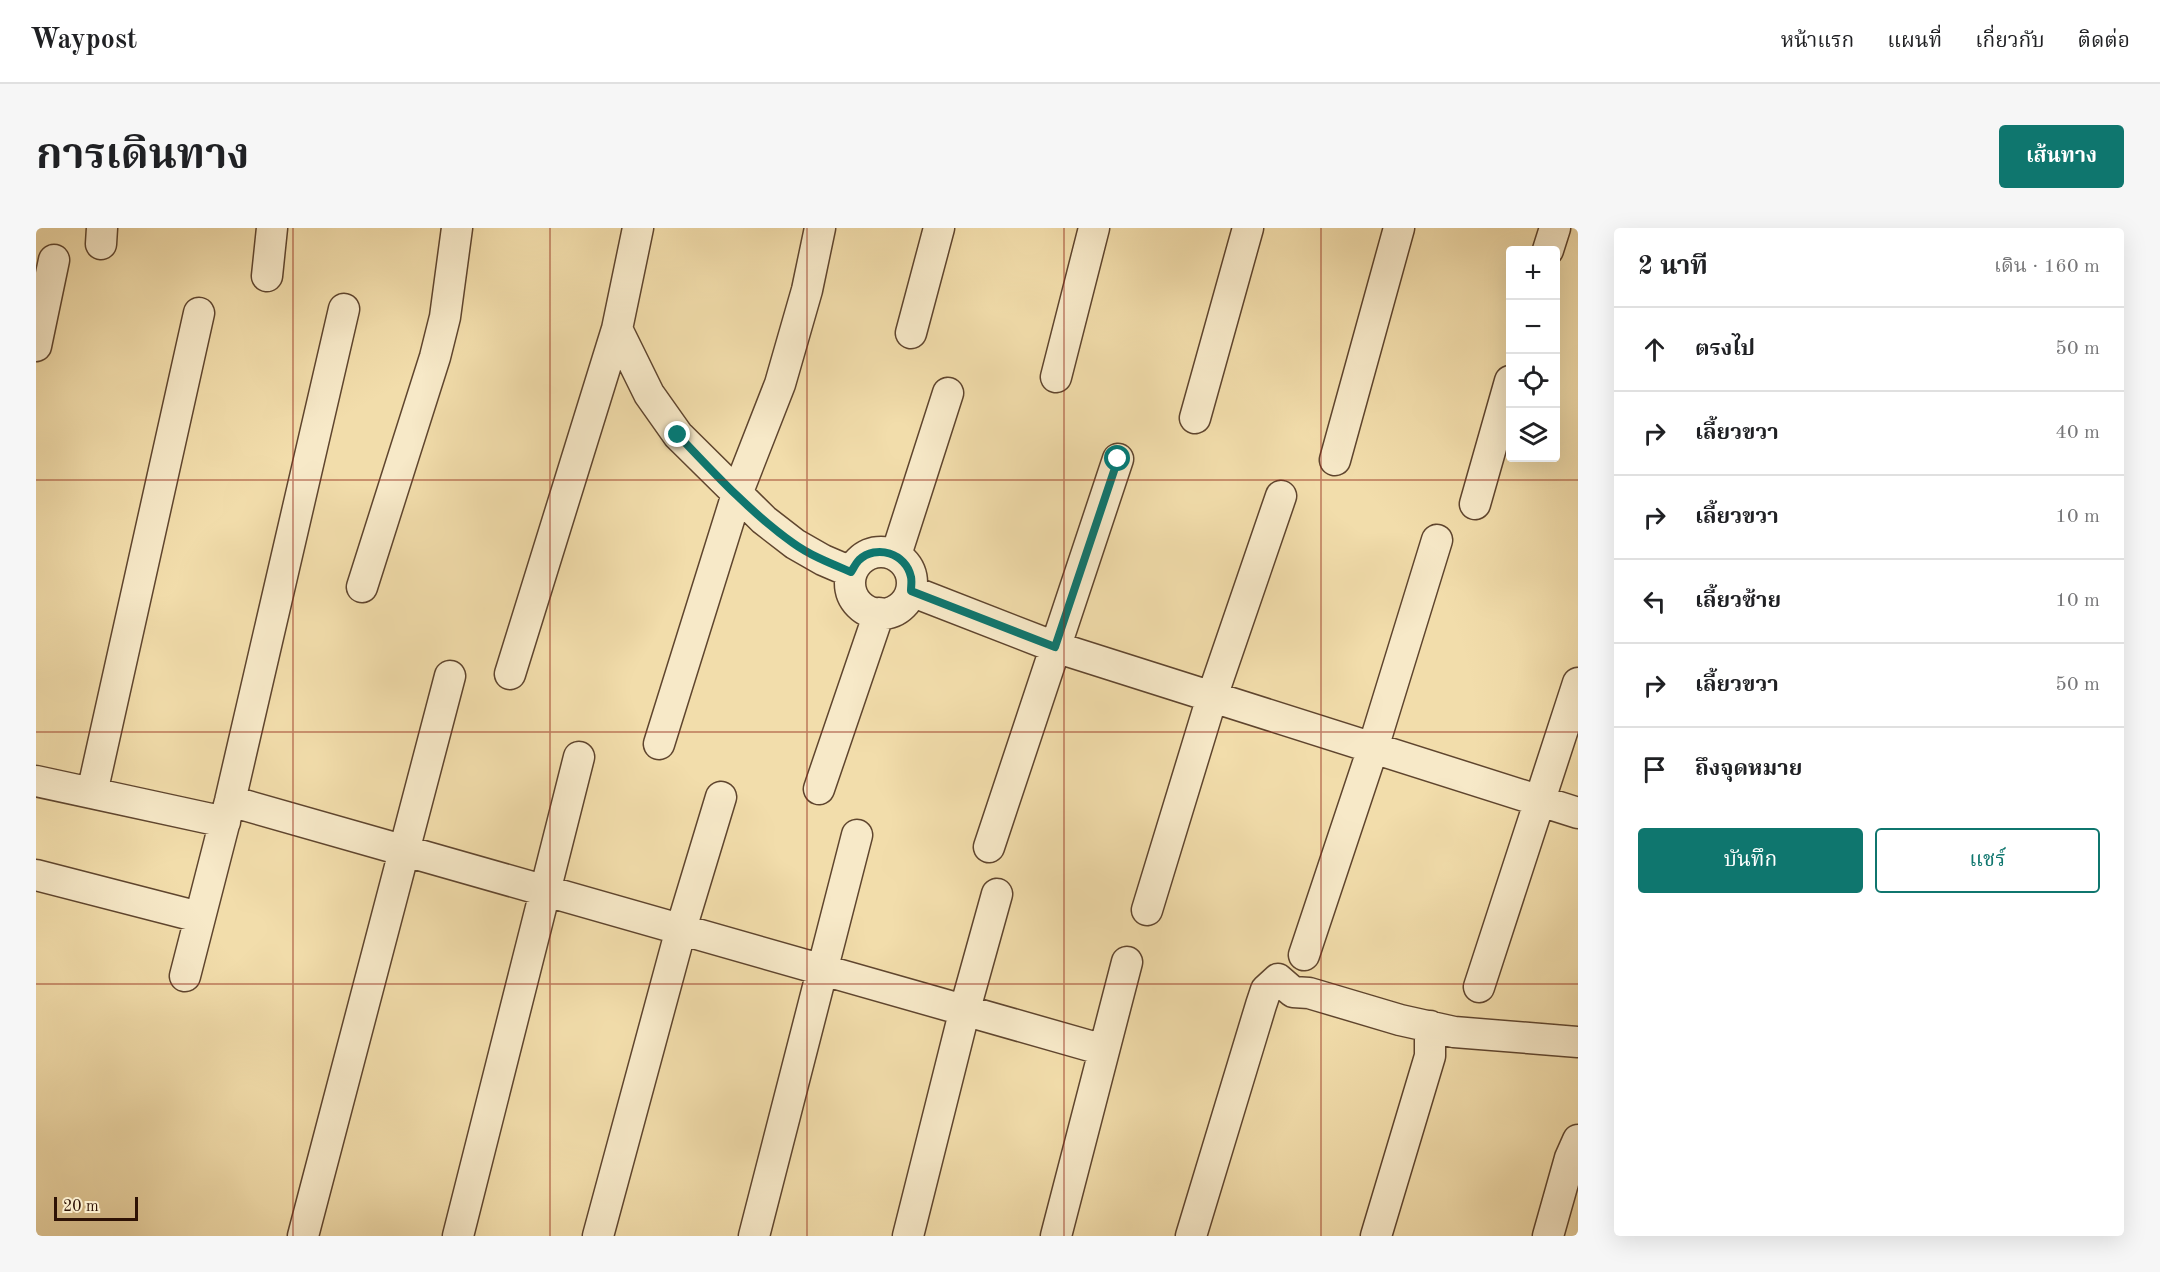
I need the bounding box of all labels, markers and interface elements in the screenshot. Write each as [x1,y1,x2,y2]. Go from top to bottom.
text: Waypost [30,27,137,55]
text: หน้าแรก [1781,31,1854,52]
text: แผนที่ [1887,31,1942,52]
text: เกี่ยวกับ [1975,31,2045,52]
text: ติดต่อ [2078,31,2130,52]
button: เส้นทาง [1999,125,2124,188]
text: การเดินทาง [36,136,249,178]
map controls [1506,246,1560,462]
button: + [1506,246,1560,300]
text: 2 นาที [1638,254,1708,280]
text: เดิน · 160 m [1994,257,2100,277]
button: − [1506,300,1560,354]
icon: ahead [1638,333,1671,366]
text: ตรงไป [1695,338,1755,360]
text: 50 m [2055,339,2100,359]
button: locate [1506,354,1560,408]
button: layers [1506,408,1560,462]
icon: right [1638,417,1671,450]
route end [664,421,690,447]
text: เลี้ยวขวา [1695,422,1779,444]
text: 40 m [2055,423,2100,443]
route start [1104,445,1130,471]
icon: right [1638,501,1671,534]
text: เลี้ยวขวา [1695,506,1779,528]
text: 10 m [2055,507,2100,527]
icon: left [1638,585,1671,618]
text: เลี้ยวซ้าย [1695,590,1781,612]
text: 10 m [2055,591,2100,611]
icon: right [1638,669,1671,702]
text: เลี้ยวขวา [1695,674,1779,696]
text: 50 m [2055,675,2100,695]
icon: arrive [1638,753,1671,786]
text: ถึงจุดหมาย [1695,758,1802,780]
button: บันทึก [1638,828,1863,893]
button: แชร์ [1875,828,2100,893]
scale bar [54,1194,138,1222]
text: 20 m [63,1199,99,1215]

